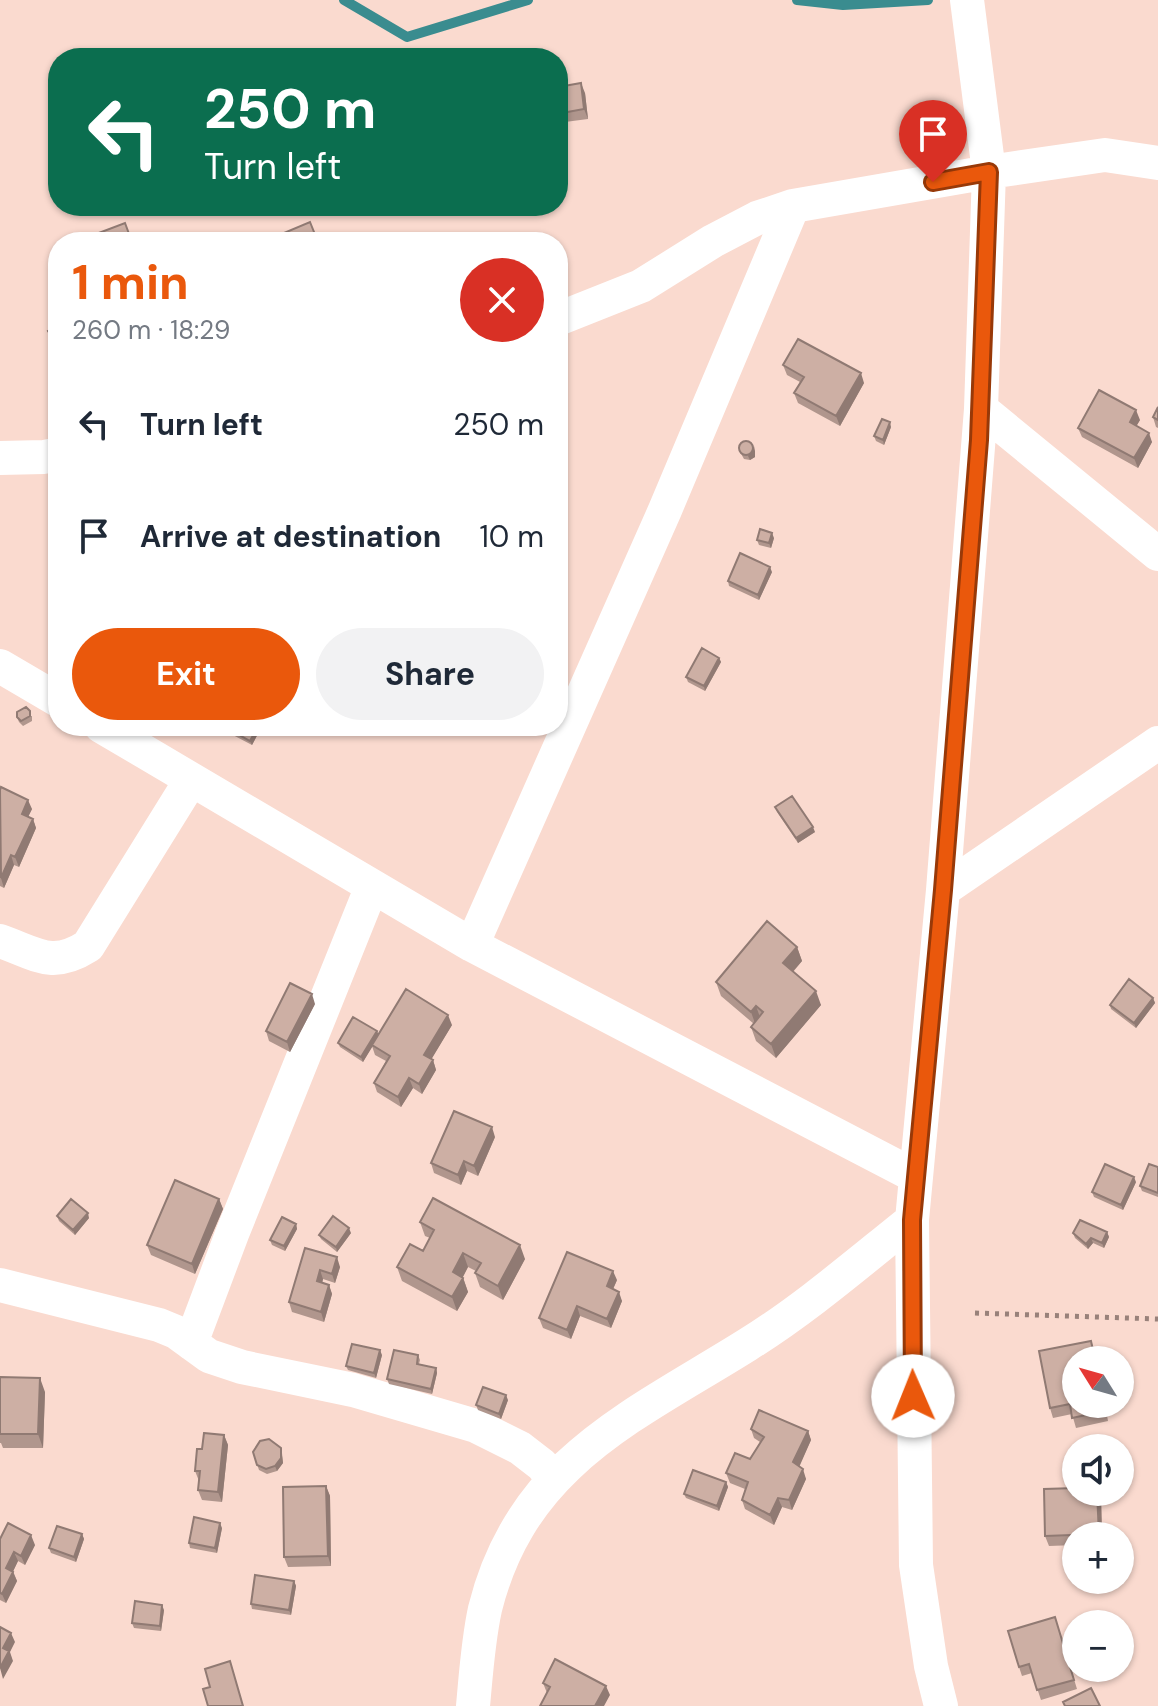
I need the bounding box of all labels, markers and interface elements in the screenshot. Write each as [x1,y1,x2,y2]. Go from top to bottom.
text: 250 m [204,72,376,145]
icon: left [72,80,176,184]
pin [899,100,967,182]
icon: arrive [911,112,955,156]
text: Turn left [204,143,341,190]
text: 1 min [72,251,189,314]
button: close [460,258,544,342]
text: 260 m · 18:29 [72,313,230,347]
icon: left [72,402,116,446]
text: Turn left [140,405,263,444]
text: 250 m [453,405,544,444]
icon: arrive [72,514,116,558]
text: Arrive at destination [140,517,441,556]
text: 10 m [479,517,544,556]
button: Exit [72,628,300,720]
button: Share [316,628,544,720]
north arrow [1062,1346,1134,1418]
map controls [1062,1346,1134,1682]
position arrow [871,1354,955,1438]
button: sound [1062,1434,1134,1506]
button: + [1062,1522,1134,1594]
button: − [1062,1610,1134,1682]

